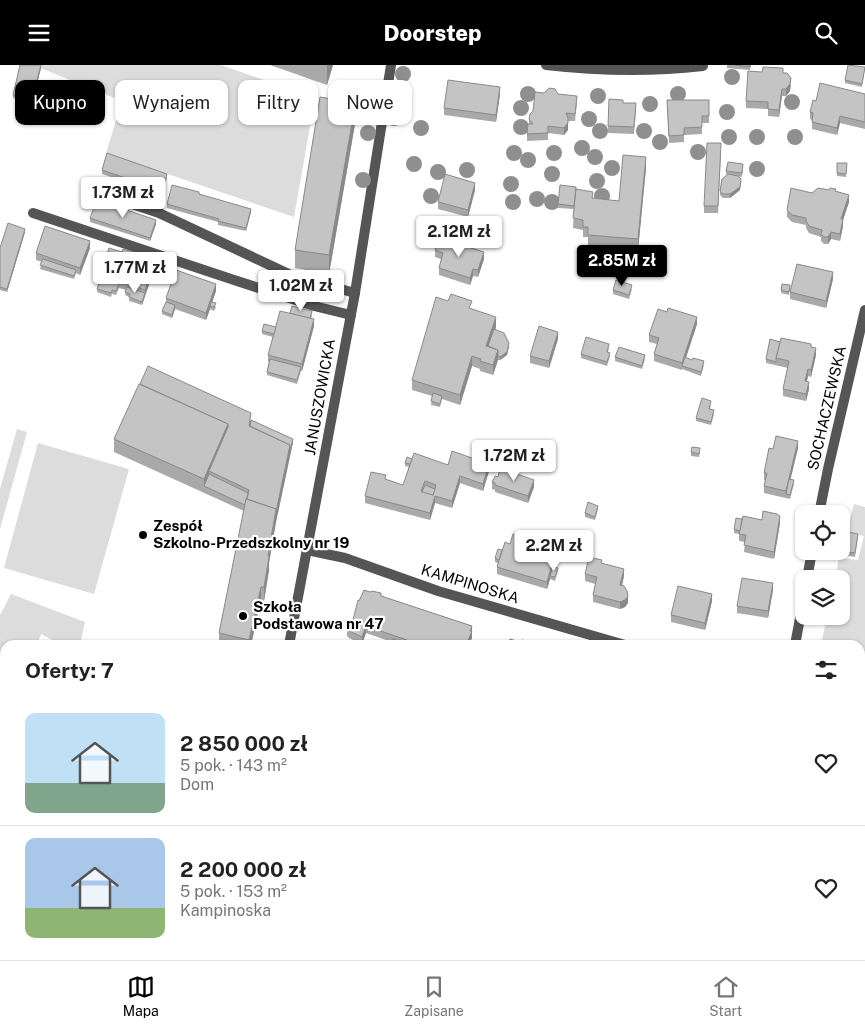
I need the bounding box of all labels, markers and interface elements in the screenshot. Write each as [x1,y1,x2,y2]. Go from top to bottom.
icon: menu [25,19,53,47]
icon: search [812,19,840,47]
text: Doorstep [383,20,482,46]
chip: Kupno [15,80,105,125]
chip: Wynajem [115,80,228,125]
chip: Filtry [238,80,318,125]
chip: Nowe [328,80,412,125]
pin: 1.73M zł [71,177,175,219]
text: 1.73M zł [92,183,154,202]
pin: 2.12M zł [407,215,511,258]
text: 2.12M zł [427,222,491,241]
pin: 2.85M zł [570,245,674,287]
pin: 1.77M zł [83,251,187,294]
text: 2.85M zł [588,251,656,270]
text: 1.77M zł [104,258,166,277]
pin: 1.02M zł [249,269,353,312]
text: 1.02M zł [269,276,333,295]
street label: JANUSZOWICKA [301,337,338,456]
street label: SOCHACZEWSKA [804,344,849,472]
pin: 1.72M zł [462,439,566,482]
text: 1.72M zł [483,446,545,465]
map controls [795,505,850,625]
button: locate [795,505,850,560]
place label: Zespół Szkolno-Przedszkolny nr 19 [153,517,349,551]
marker: Zespół Szkolno-Przedszkolny nr 19 [137,529,149,541]
pin: 2.2M zł [508,529,600,572]
text: 2.2M zł [525,536,583,555]
street label: KAMPINOSKA [419,561,522,607]
button: layers [795,570,850,625]
place label: Szkoła Podstawowa nr 47 [253,598,384,632]
marker: Szkoła Podstawowa nr 47 [237,610,249,622]
icon: filters [812,656,840,684]
text: Oferty: 7 [25,658,114,683]
text: 2 850 000 zł [180,731,308,756]
icon: home [65,733,125,793]
icon: heart [812,749,840,777]
text: 5 pok. · 143 m² [180,756,287,775]
text: Dom [180,775,214,794]
text: 2 200 000 zł [180,857,307,882]
icon: home [65,858,125,918]
icon: heart [812,874,840,902]
text: 5 pok. · 153 m² [180,882,287,901]
text: Kampinoska [180,901,271,920]
tab: Mapa [123,973,159,1019]
tab: Zapisane [404,973,464,1019]
tab: Start [709,973,742,1019]

